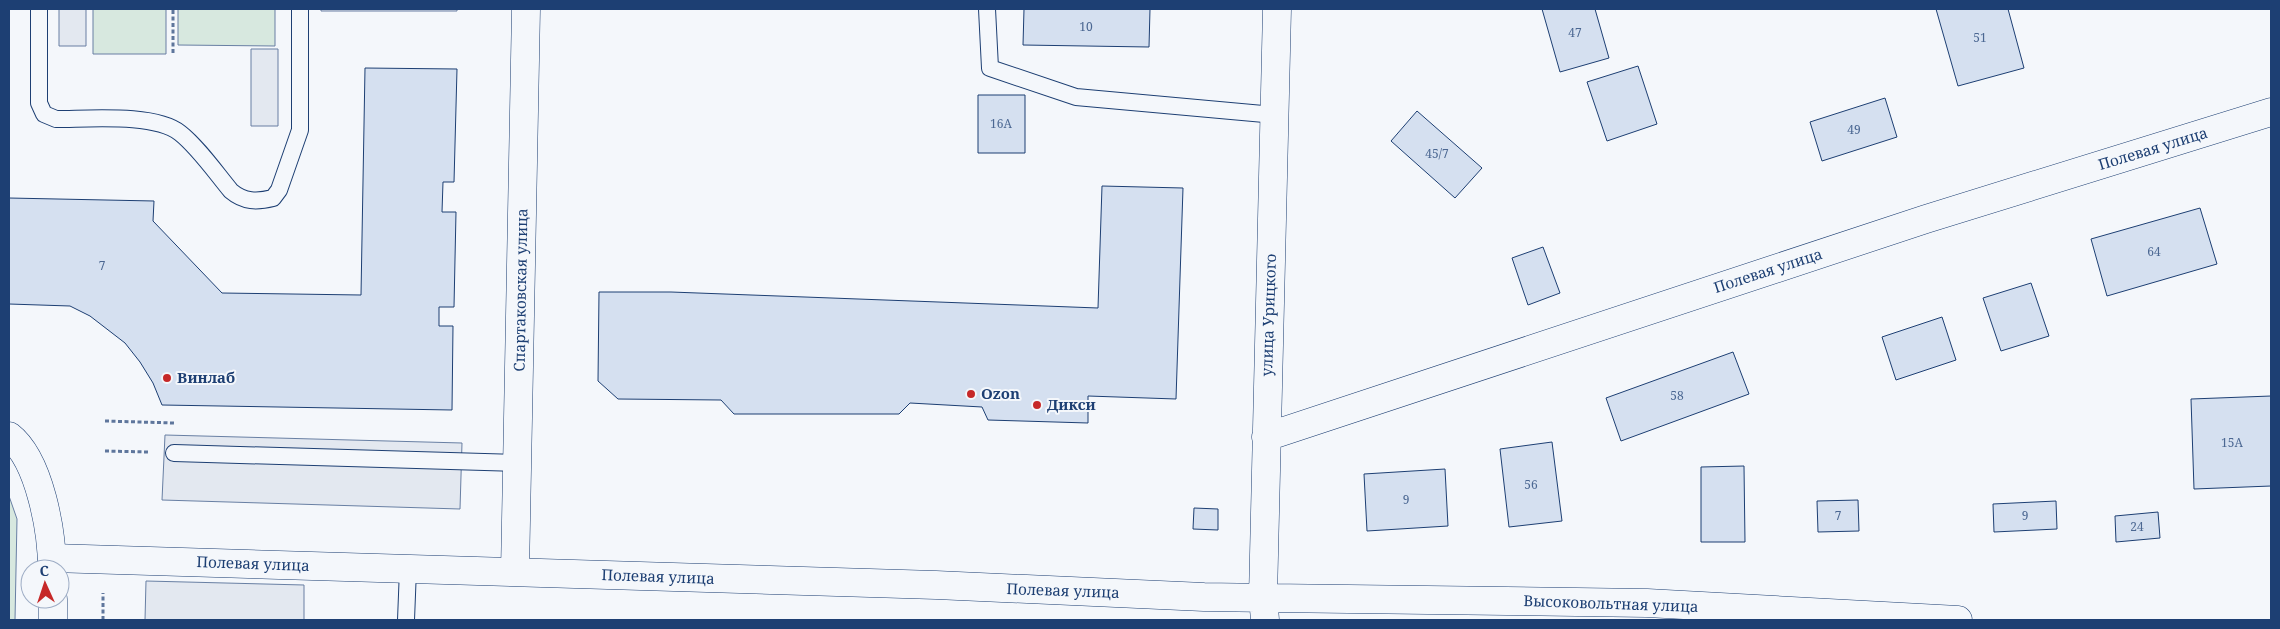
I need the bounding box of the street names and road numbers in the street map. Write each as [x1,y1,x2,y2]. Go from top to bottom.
street label: Полевая улица [2096,122,2210,174]
street label: Спартаковская улица [509,208,531,372]
street label: Полевая улица [1711,243,1825,297]
street label: улица Урицкого [1256,253,1280,377]
street label: Полевая улица [196,551,310,575]
street label: Полевая улица [601,564,715,588]
street label: Полевая улица [1006,578,1120,602]
street label: Высоковольтная улица [1523,590,1699,616]

